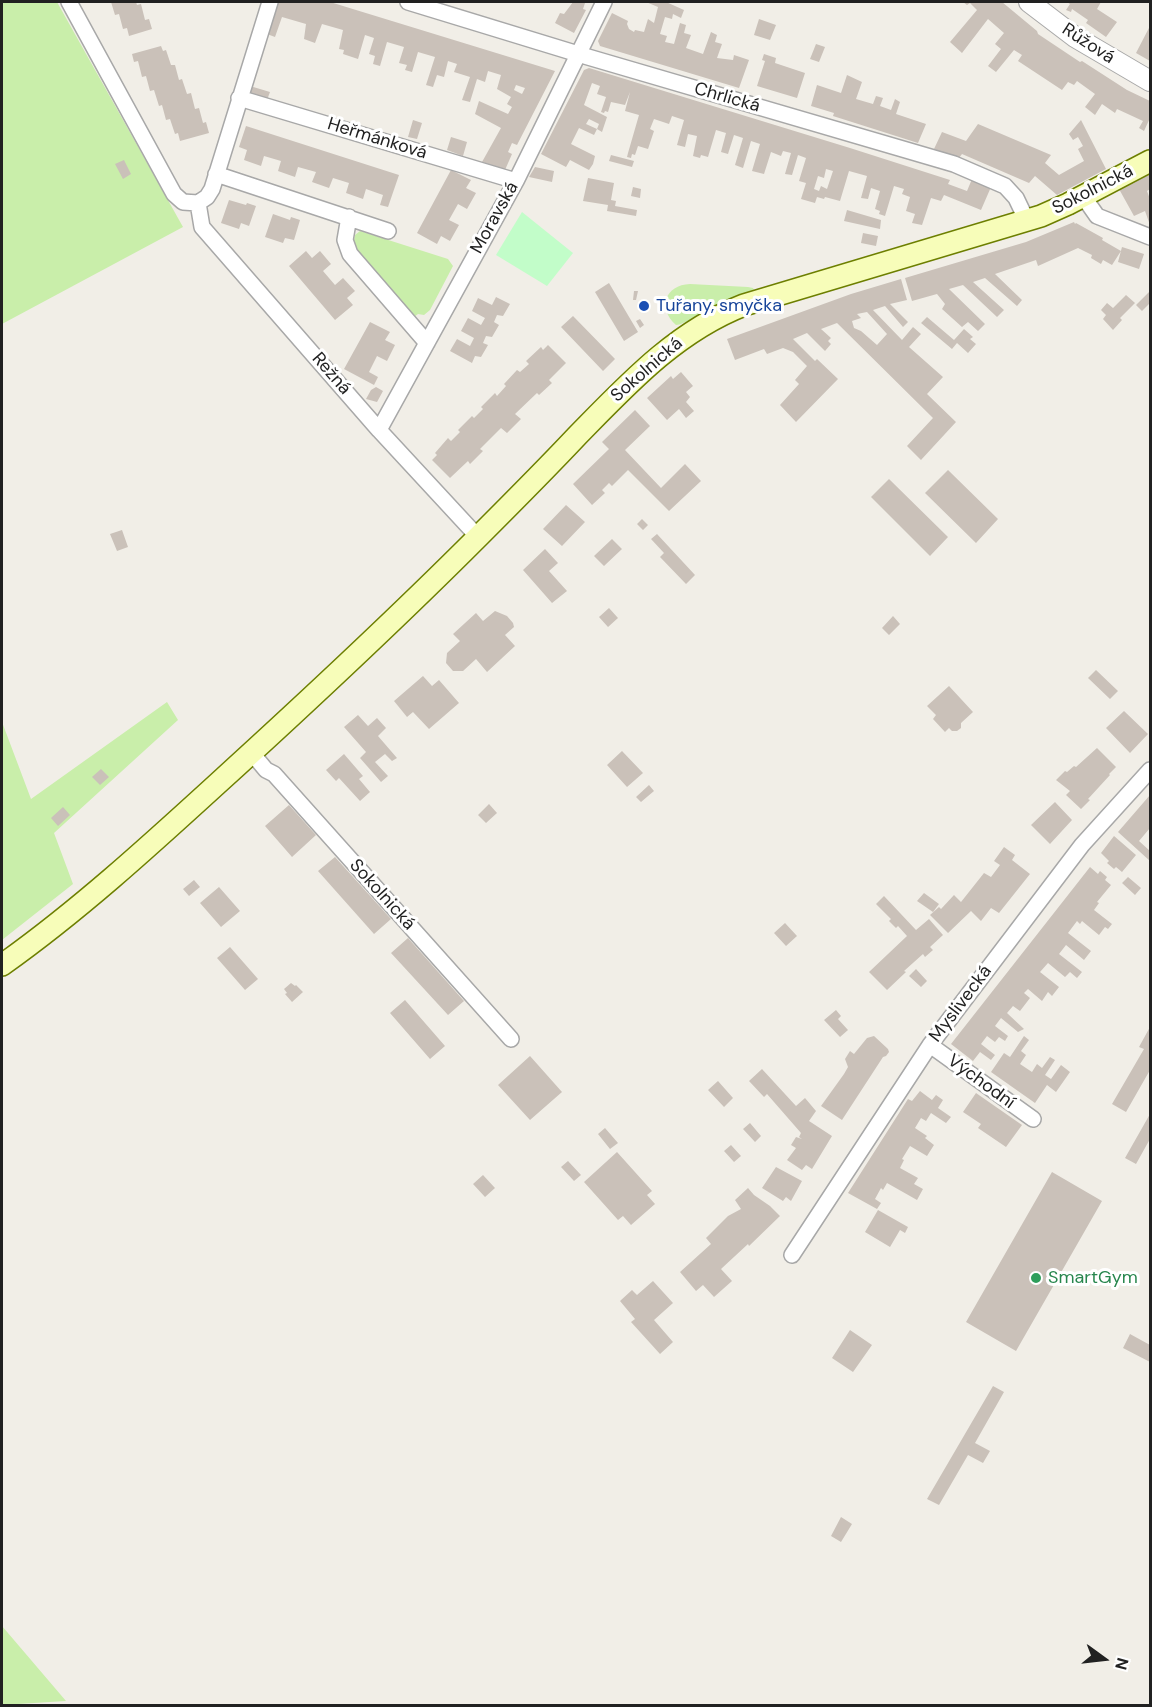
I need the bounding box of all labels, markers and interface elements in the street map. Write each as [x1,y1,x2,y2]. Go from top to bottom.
street label: Růžová [1058,19,1118,69]
street label: Chrlická [692,78,762,118]
street label: Heřmánková [325,114,429,164]
street label: Sokolnická [1049,160,1137,220]
street label: Moravská [466,178,524,258]
place label: Tuřany, smyčka [656,295,782,317]
marker: Tuřany, smyčka [637,299,651,313]
street label: Sokolnická [607,333,687,407]
street label: Režná [307,349,355,399]
street label: Sokolnická [345,855,419,935]
street label: Myslivecká [925,961,997,1047]
street label: Východní [943,1050,1019,1114]
place label: SmartGym [1048,1267,1138,1289]
marker: SmartGym [1029,1271,1043,1285]
north arrow [1074,1629,1134,1689]
text: N [1110,1655,1134,1672]

